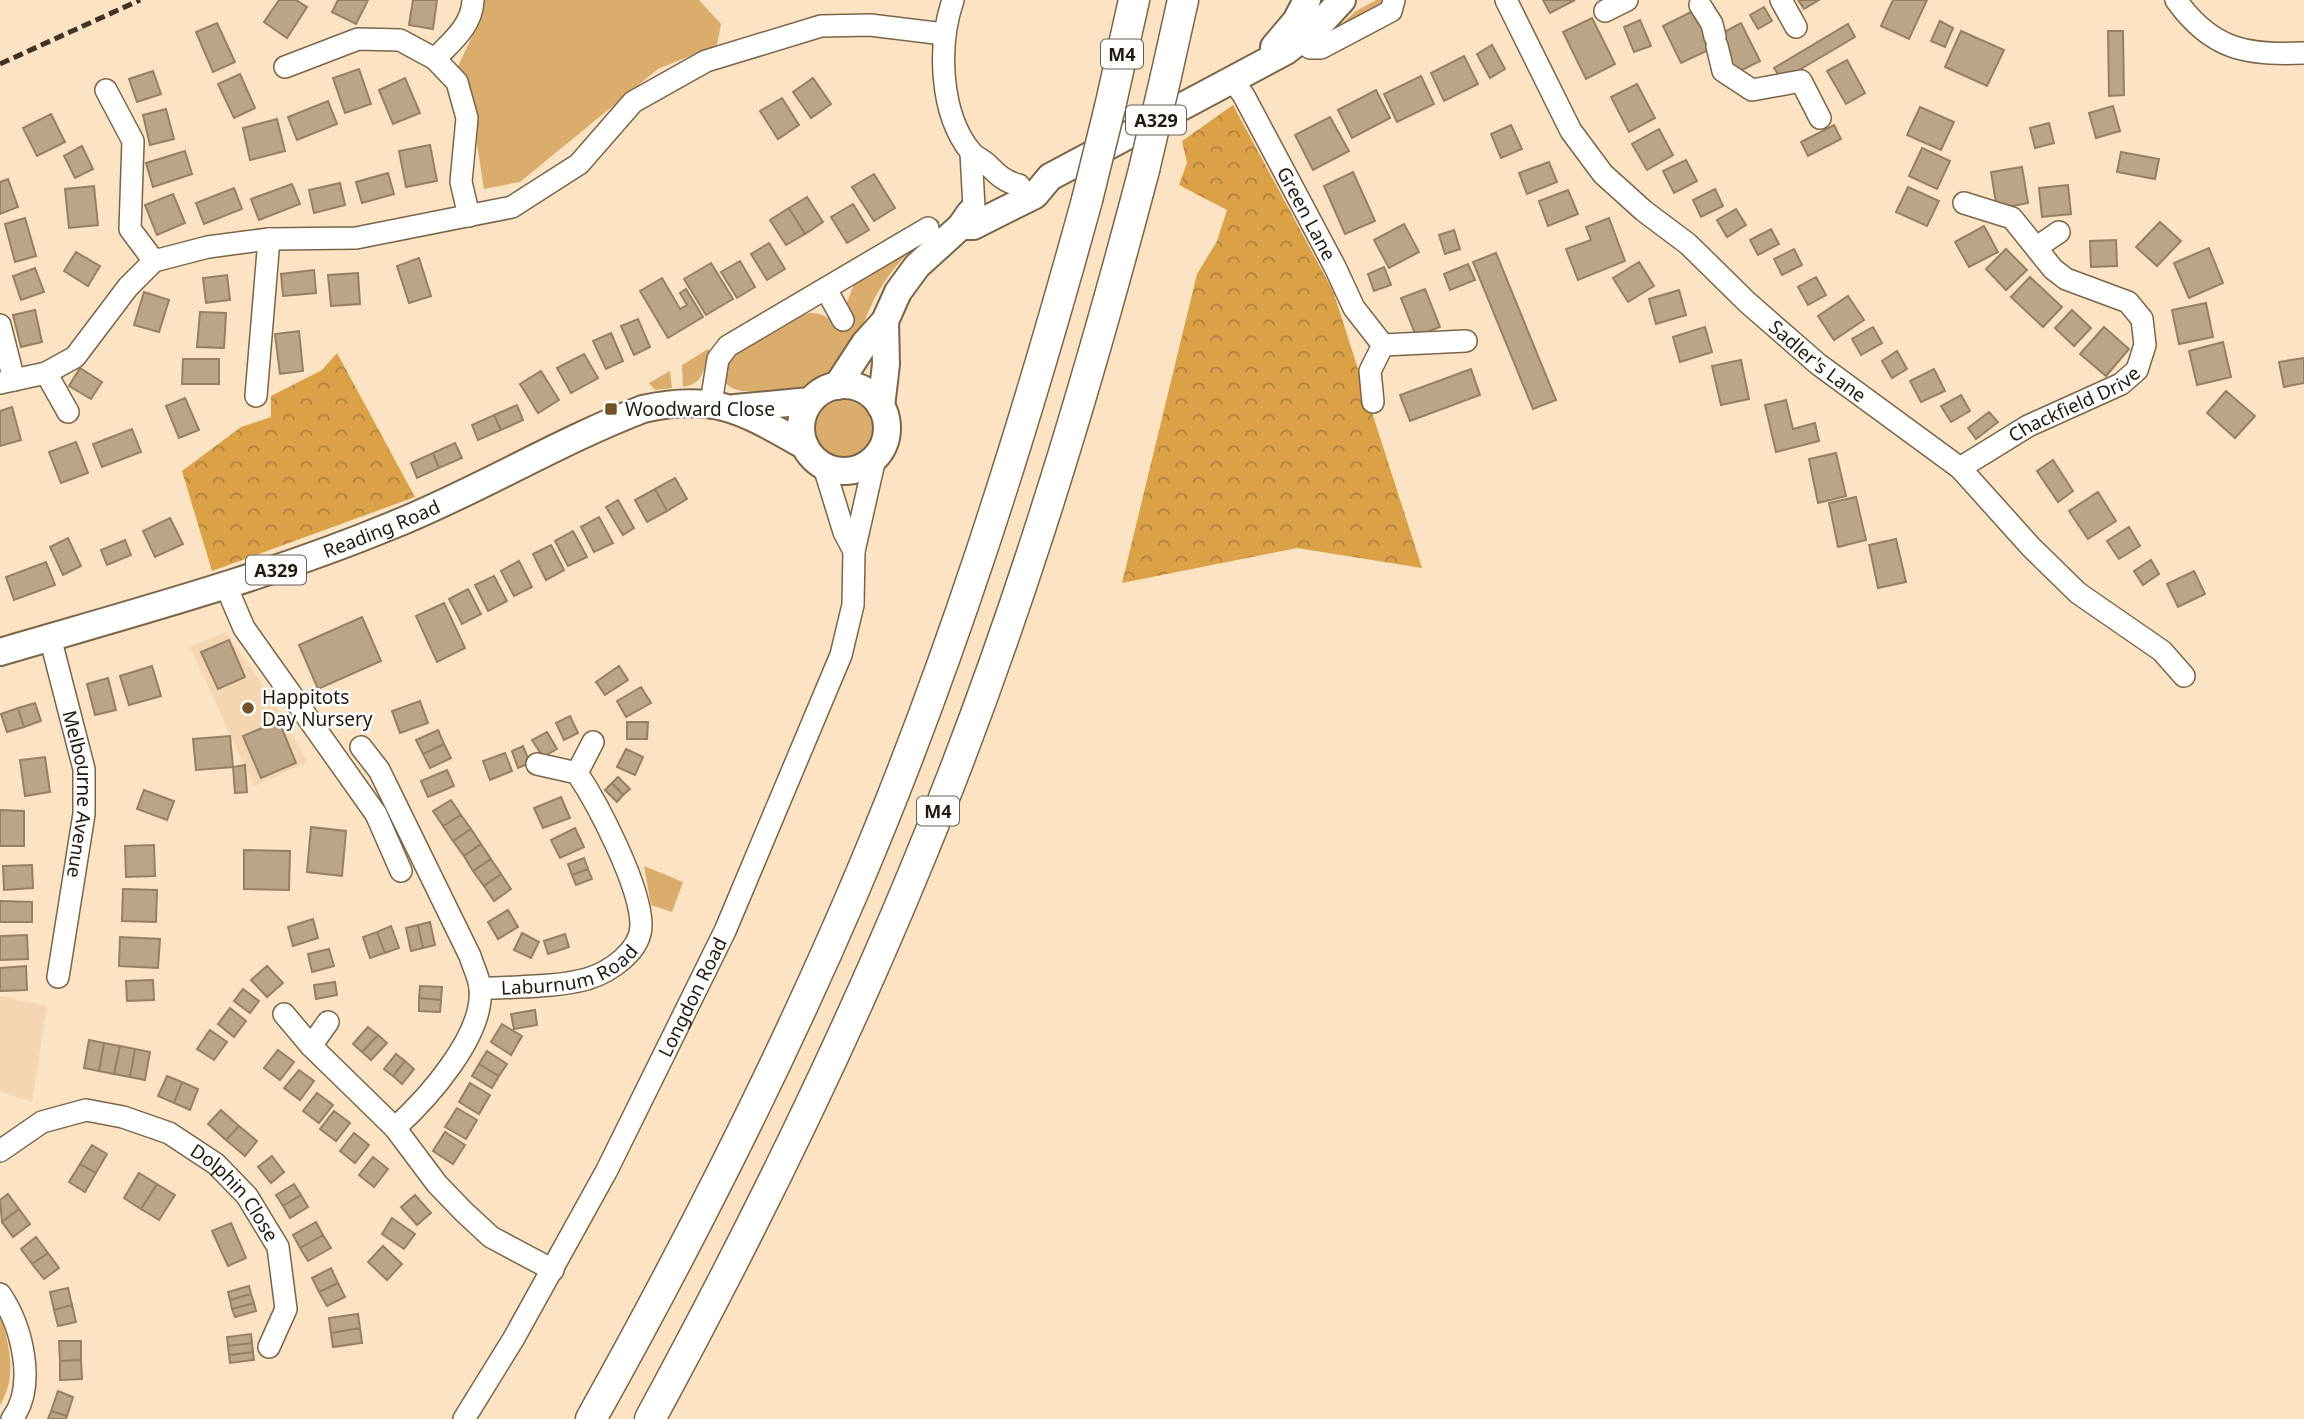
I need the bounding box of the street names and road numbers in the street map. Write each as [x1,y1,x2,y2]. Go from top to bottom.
road number: M4 [1101,40,1143,68]
road number: A329 [1126,106,1186,134]
street label: Green Lane [1271,162,1342,265]
street label: Sadler's Lane [1763,314,1872,408]
street label: Chackfield Drive [2003,360,2146,448]
street label: Reading Road [319,493,444,564]
road number: A329 [246,556,306,584]
street label: Melbourne Avenue [56,707,97,880]
road number: M4 [917,796,959,826]
street label: Longdon Road [652,933,733,1061]
street label: Laburnum Road [500,939,644,1001]
street label: Dolphin Close [185,1138,285,1246]

